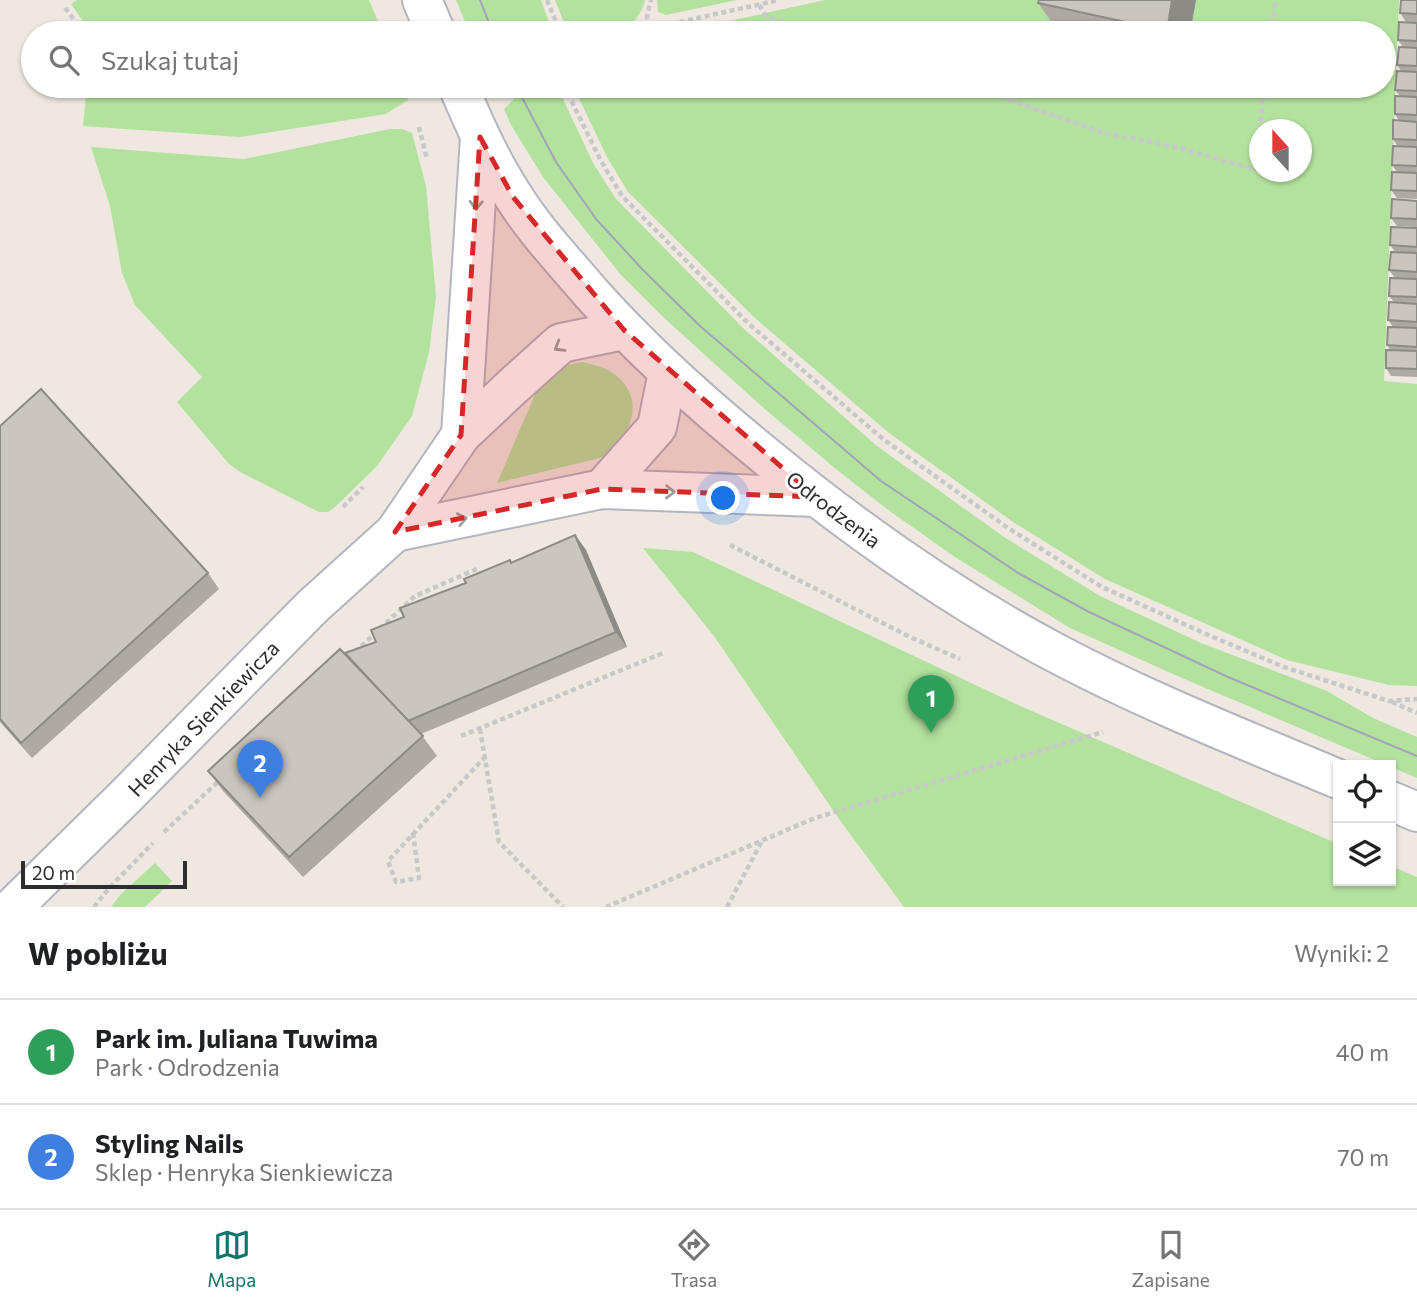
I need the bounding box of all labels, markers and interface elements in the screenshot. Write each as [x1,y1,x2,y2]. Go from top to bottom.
search box [21,21,1396,98]
icon: search [45,41,83,79]
text: Szukaj tutaj [101,44,239,75]
north arrow [1249,119,1312,182]
one-way arrow [469,200,484,211]
one-way arrow [554,339,567,352]
street label: Odrodzenia [782,465,886,553]
your location [706,481,740,515]
one-way arrow [665,484,676,499]
one-way arrow [456,512,468,527]
street label: Henryka Sienkiewicza [122,635,284,801]
pin: 1 [908,675,954,733]
pin: 2 [237,740,283,798]
map controls [1333,760,1396,886]
button: locate [1333,760,1396,823]
button: layers [1333,823,1396,886]
scale bar [21,858,187,890]
text: 20 m [32,861,75,884]
text: W pobliżu [28,934,168,971]
text: Wyniki: 2 [1294,939,1389,967]
text: Park im. Juliana Tuwima [95,1022,378,1053]
text: 1 [46,1038,56,1066]
text: 40 m [1336,1038,1389,1066]
text: Park · Odrodzenia [95,1053,280,1081]
text: Styling Nails [95,1127,244,1158]
text: 2 [44,1143,58,1171]
text: 70 m [1337,1143,1389,1171]
text: Sklep · Henryka Sienkiewicza [95,1158,393,1186]
tab: Mapa [207,1226,256,1291]
tab: Trasa [671,1226,717,1291]
tab: Zapisane [1132,1226,1210,1291]

